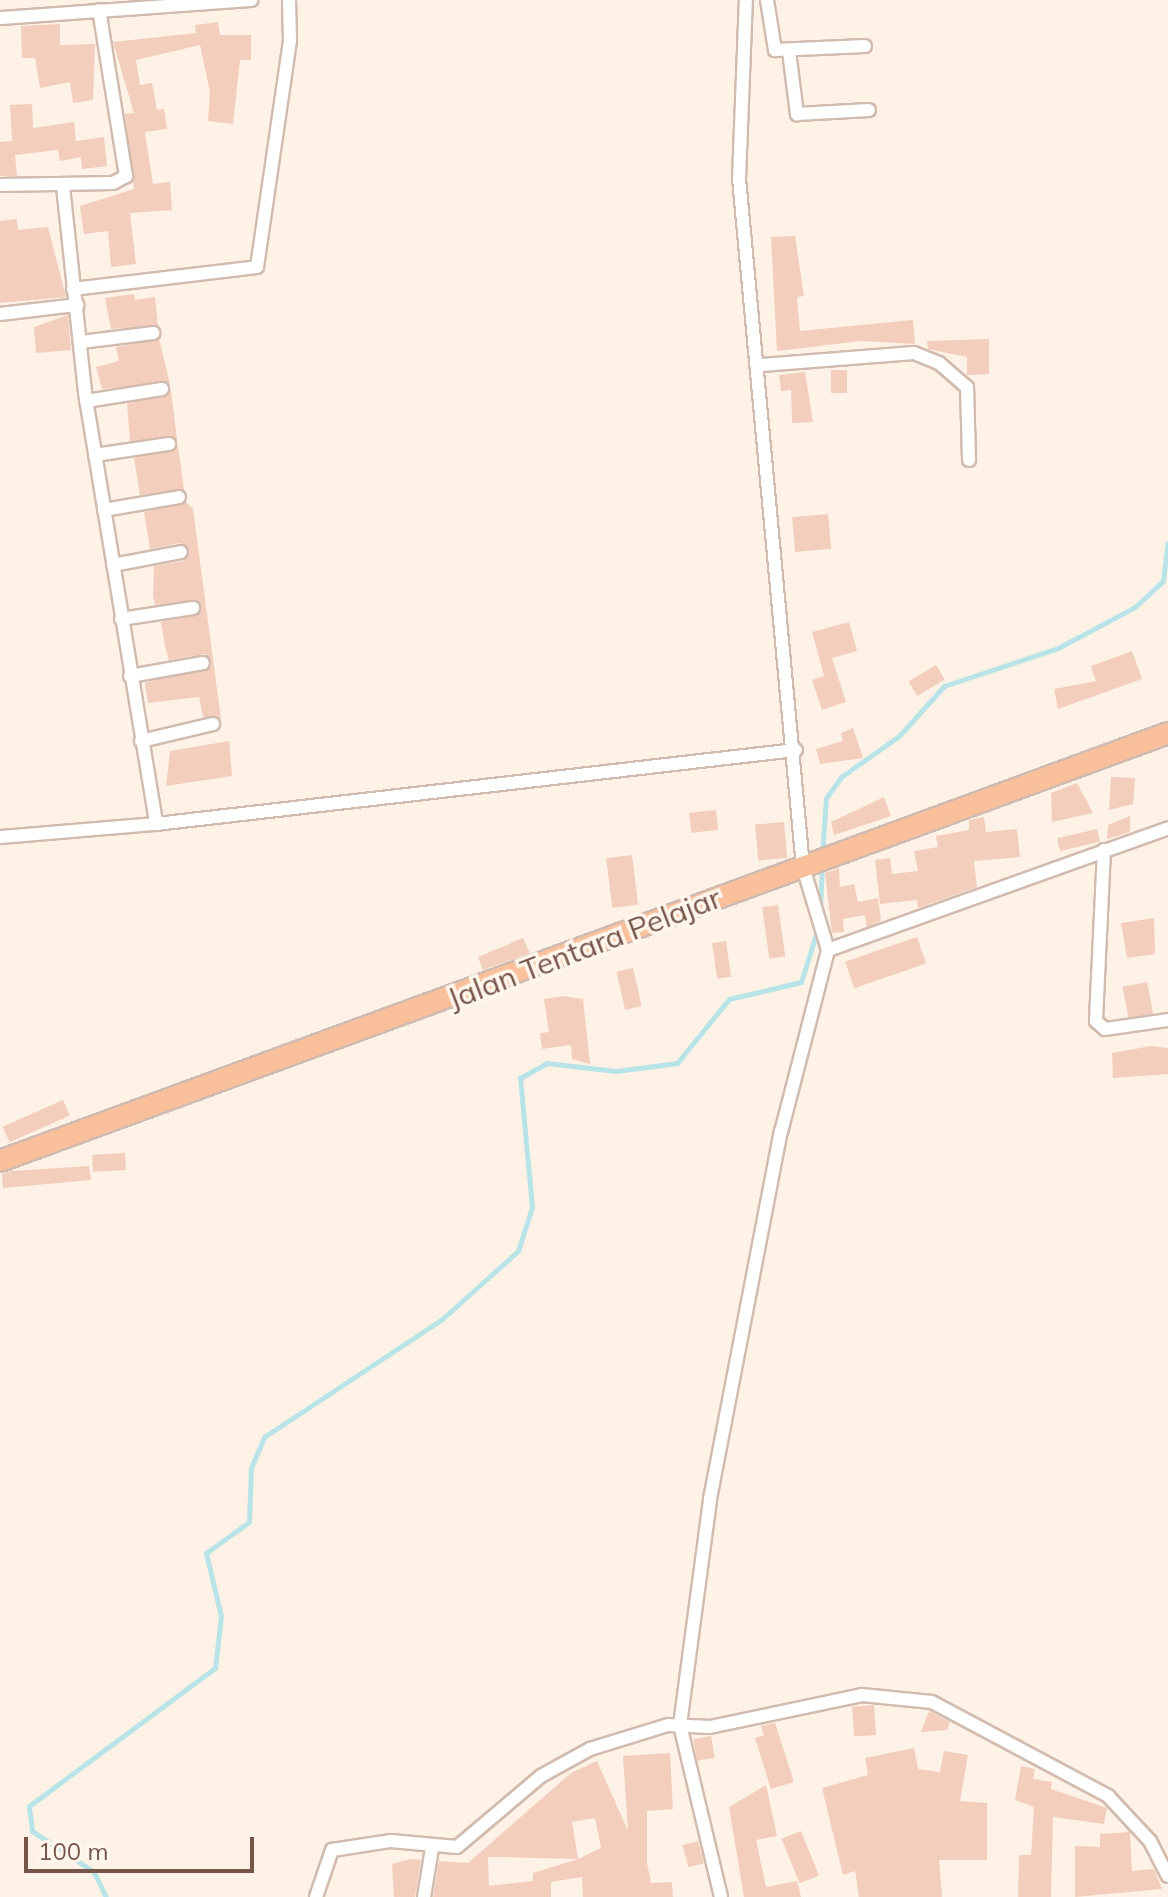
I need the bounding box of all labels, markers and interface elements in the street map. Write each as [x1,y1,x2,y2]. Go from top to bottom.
street label: Jalan Tentara Pelajar [442,879,726,1017]
scale bar [28,1821,258,1871]
text: 100 m [38,1836,109,1866]

